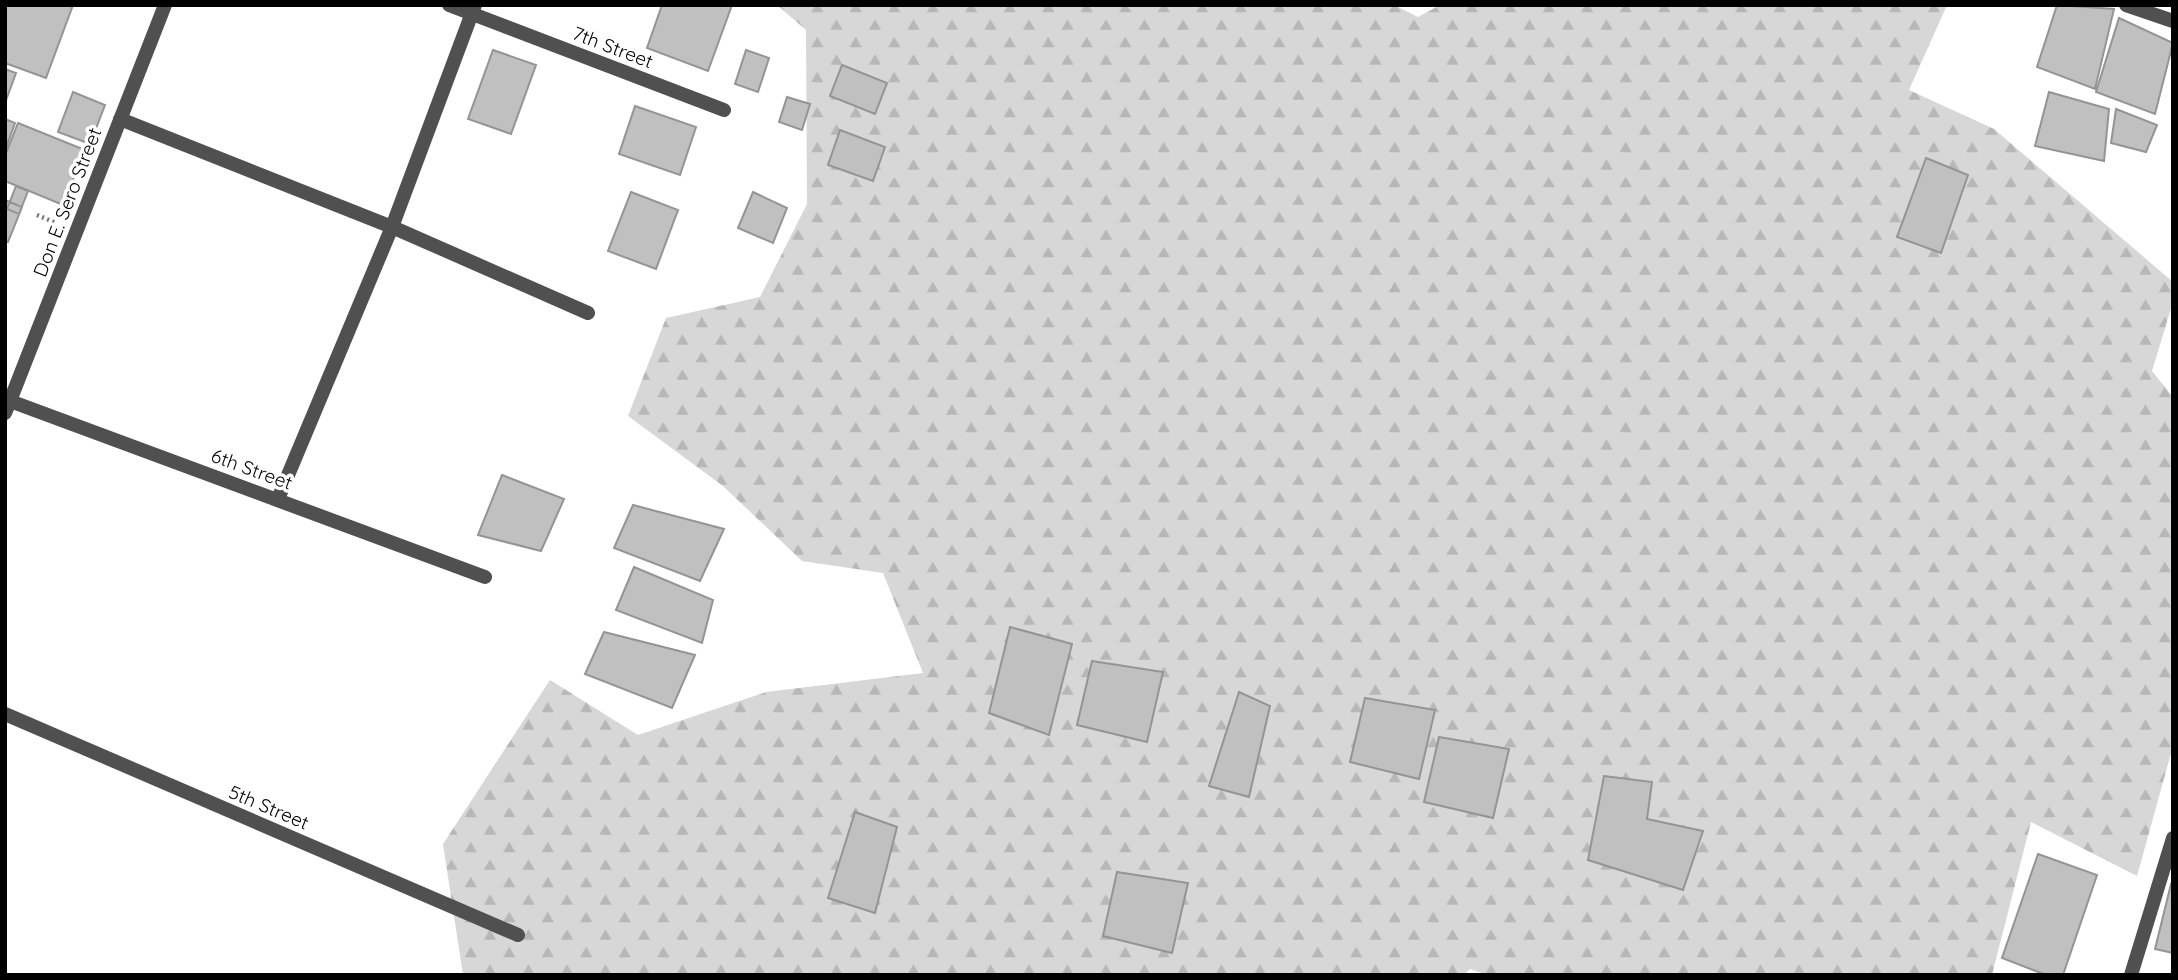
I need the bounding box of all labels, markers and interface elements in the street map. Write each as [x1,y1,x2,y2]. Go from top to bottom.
street label: 7th Street [569,21,657,73]
street label: Don E. Sero Street [28,124,106,280]
street label: 6th Street [208,443,296,495]
street label: 5th Street [225,779,313,835]

